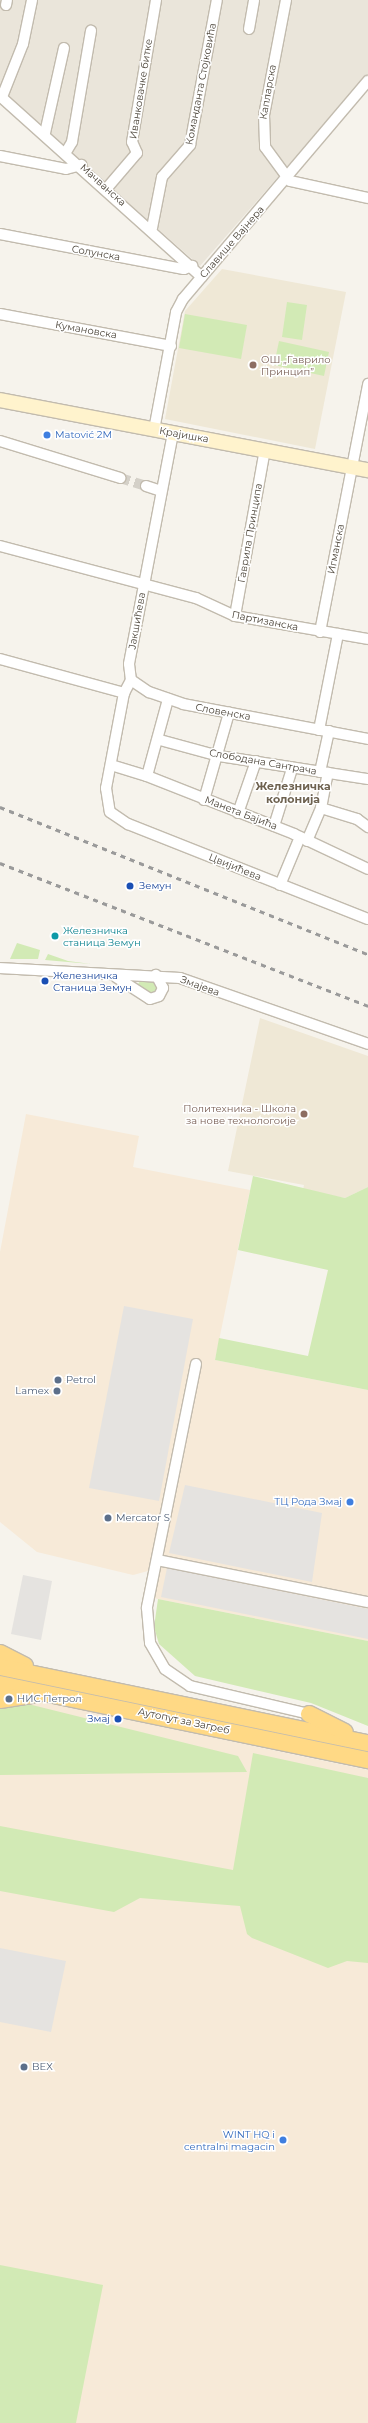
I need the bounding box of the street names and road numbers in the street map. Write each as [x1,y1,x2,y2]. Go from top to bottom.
street label: Команданта Стојковића [183,22,219,146]
street label: Иванковачке битке [127,38,155,140]
street label: Капларска [257,64,279,120]
street label: Мачванска [78,161,128,209]
street label: Славише Вајнера [197,203,267,281]
street label: Солунска [71,243,121,263]
street label: Кумановска [54,319,118,341]
street label: Крајишка [158,425,210,445]
street label: Гаврила Принципа [235,482,265,584]
street label: Игманска [325,523,347,575]
street label: Јакшићева [126,591,148,651]
street label: Партизанска [231,609,299,633]
street label: Словенска [194,701,252,723]
street label: Слободана Сантрача [208,747,318,777]
street label: Манета Бајића [203,794,279,832]
street label: Цвијићева [207,851,263,883]
street label: Змајева [179,973,221,999]
street label: Аутопут за Загреб [137,1705,231,1737]

